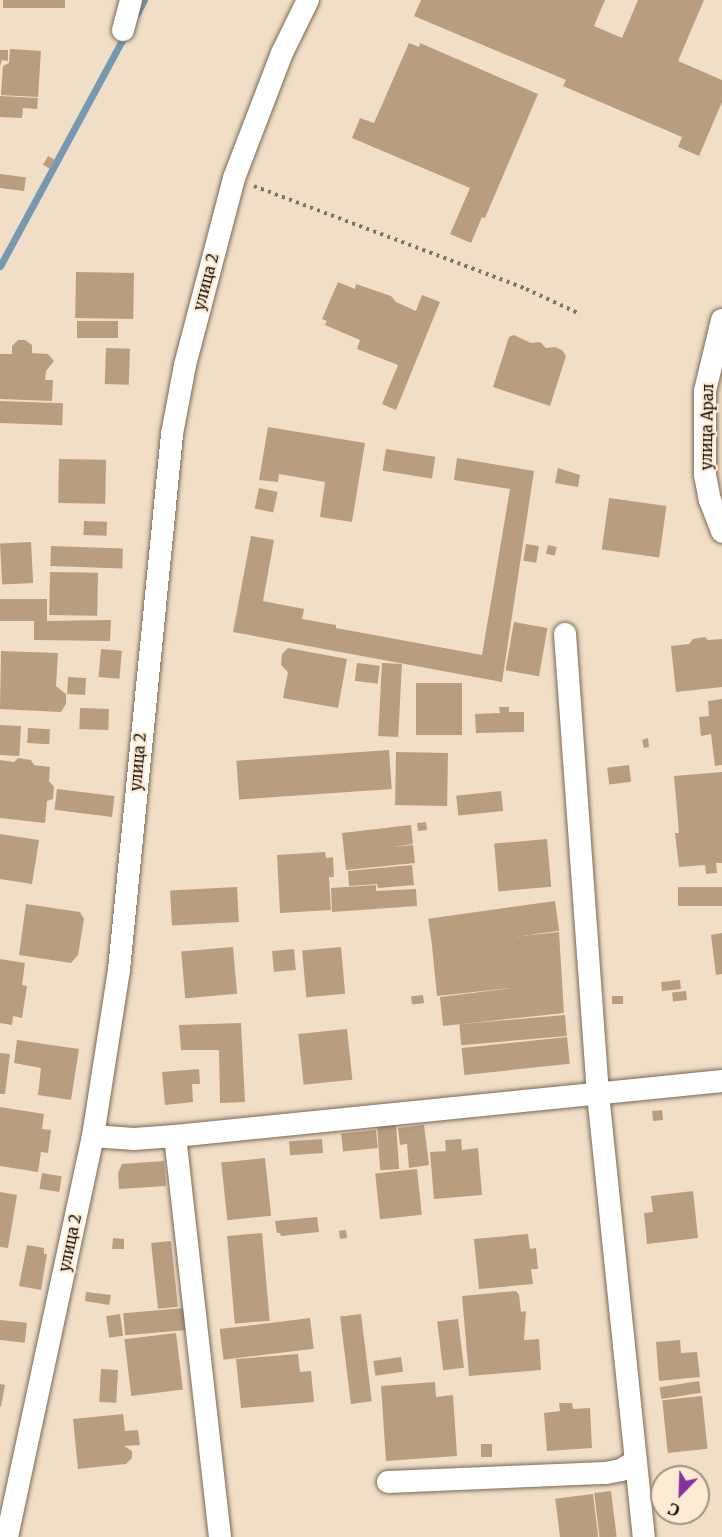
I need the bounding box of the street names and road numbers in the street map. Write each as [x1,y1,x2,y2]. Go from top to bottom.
street label: улица 2 [190,251,222,313]
street label: улица Арал [697,384,717,470]
street label: улица 2 [126,732,150,792]
street label: улица 2 [55,1213,85,1273]

